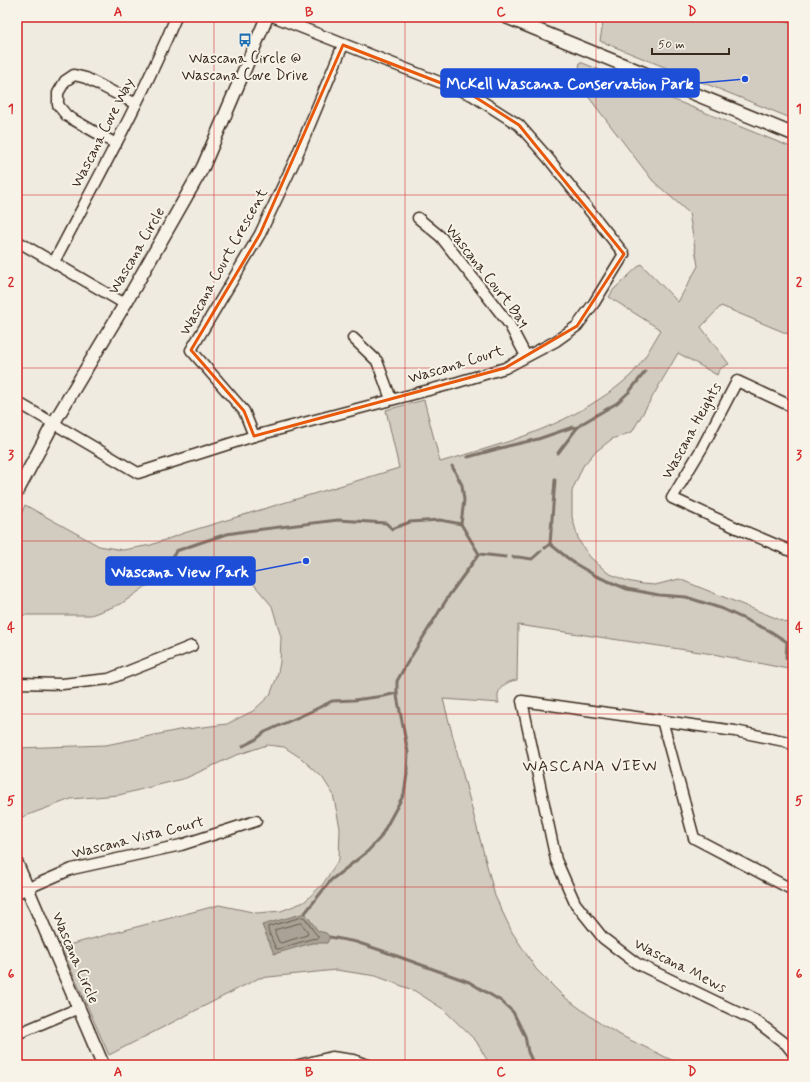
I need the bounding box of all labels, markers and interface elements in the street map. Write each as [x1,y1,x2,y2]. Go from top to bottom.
text: A [114,4,122,21]
text: B [305,4,314,21]
text: C [496,4,506,21]
text: D [688,4,697,21]
scale bar [652,30,729,56]
bus stop icon: Wascana Circle @ Wascana Cove Drive [237,32,253,48]
text: 50 m [658,37,685,53]
place label: Wascana Circle @ Wascana Cove Drive [181,49,309,86]
callout: McKell Wascana Conservation Park [441,69,699,97]
street label: Wascana Cove Way [67,74,140,191]
text: McKell Wascana Conservation Park [446,74,694,95]
text: 1 [8,101,14,118]
text: 1 [796,101,802,118]
street label: Wascana Court Crescent [175,185,273,339]
street label: Wascana Circle [104,204,170,298]
street label: Wascana Court Bay [440,220,534,332]
text: 2 [8,274,15,291]
text: 2 [796,274,803,291]
street label: Wascana Court [406,341,506,389]
street label: Wascana Heights [657,379,727,483]
text: 3 [8,447,14,464]
text: 3 [796,447,802,464]
callout: Wascana View Park [106,557,255,585]
text: Wascana View Park [110,562,249,583]
text: 4 [7,620,15,637]
text: 4 [795,620,803,637]
district label: WASCANA VIEW [523,756,657,777]
text: 5 [7,793,15,810]
text: 5 [795,793,803,810]
street label: Wascana Vista Court [70,812,206,864]
street label: Wascana Circle [47,909,103,1007]
street label: Wascana Mews [630,934,730,998]
text: 6 [8,966,15,983]
text: 6 [796,966,803,983]
text: A [114,1064,122,1081]
text: B [305,1064,314,1081]
text: C [496,1064,506,1081]
text: D [688,1064,697,1081]

